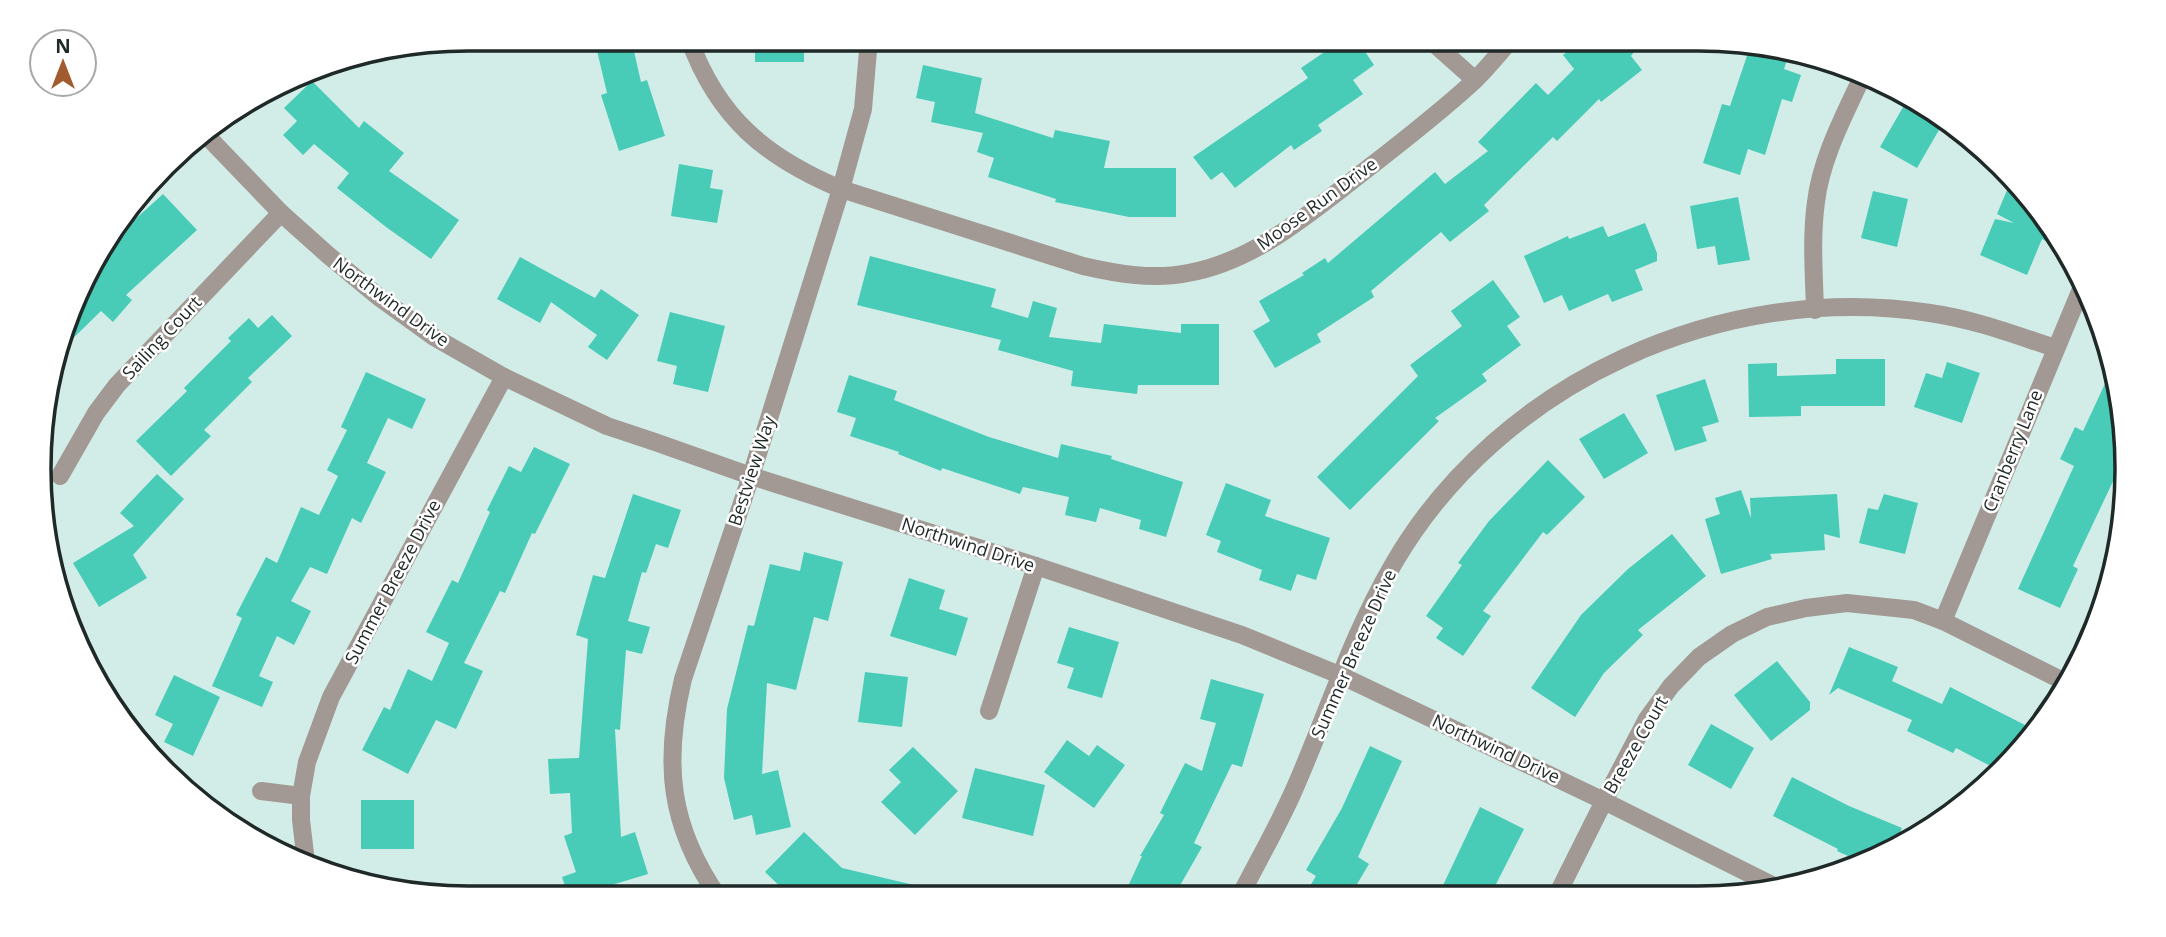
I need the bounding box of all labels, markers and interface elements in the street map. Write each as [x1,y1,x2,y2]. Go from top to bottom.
north arrow [28,28,98,98]
text: N [55,33,71,59]
street label: Moose Run Drive [1251,151,1381,255]
street label: Northwind Drive [329,251,455,352]
street label: Sailing Court [116,290,206,384]
street label: Cranberry Lane [1977,386,2048,515]
street label: Bestview Way [722,412,780,529]
street label: Summer Breeze Drive [339,495,446,668]
street label: Northwind Drive [899,511,1038,577]
street label: Summer Breeze Drive [1305,565,1401,742]
street label: Breeze Court [1597,691,1673,798]
street label: Northwind Drive [1429,708,1564,788]

